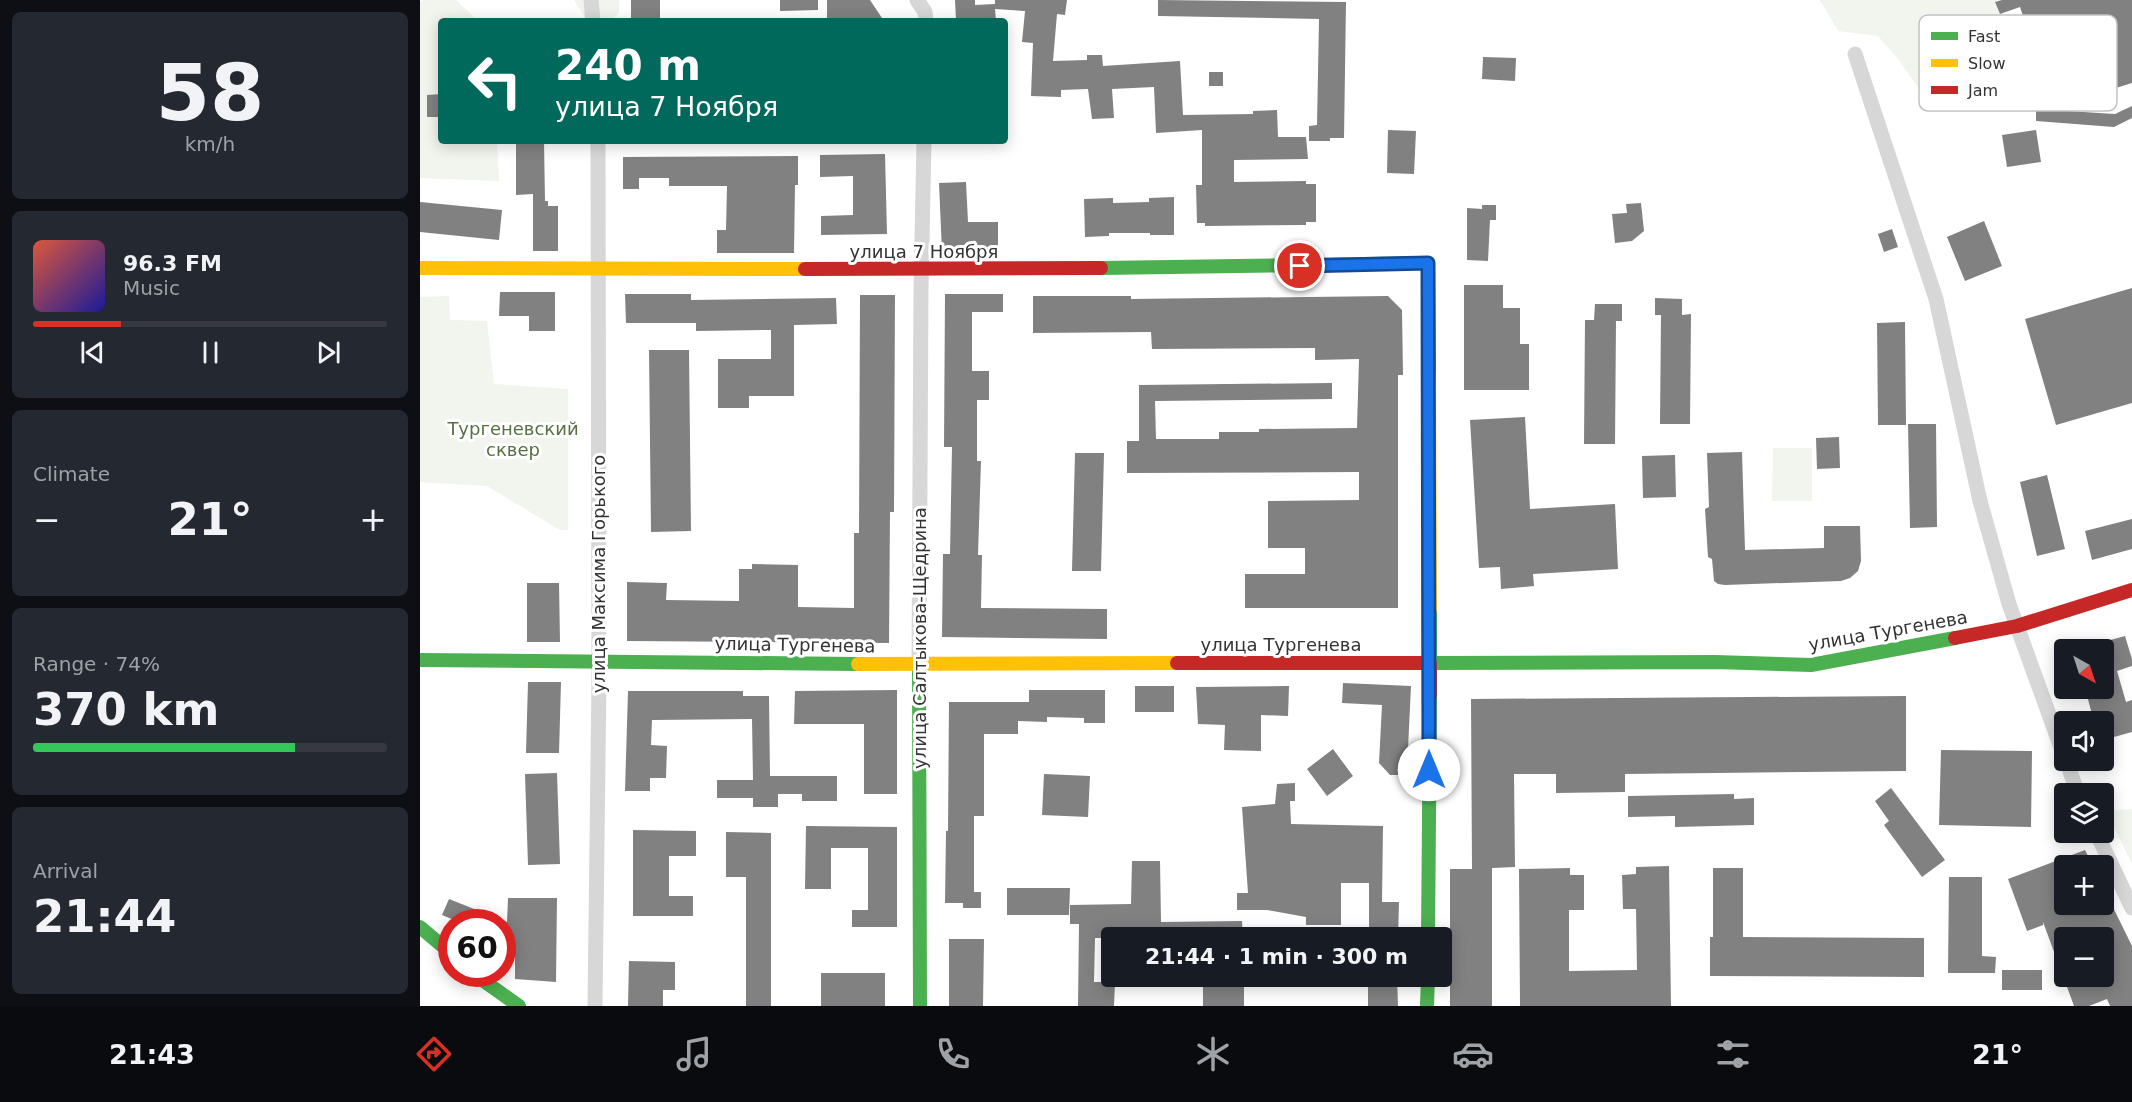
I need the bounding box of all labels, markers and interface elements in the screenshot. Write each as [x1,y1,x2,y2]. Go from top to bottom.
legend [1919,15,2117,111]
text: Fast [1968,27,2000,46]
text: 240 m [555,41,701,90]
icon: left [456,42,534,120]
text: 58 [156,48,264,138]
text: Slow [1968,54,2005,73]
text: Jam [1967,81,1998,100]
text: улица 7 Ноября [555,91,778,122]
text: km/h [185,132,235,156]
pin [1274,240,1325,291]
street label: улица 7 Ноября [850,241,998,262]
icon: arrive [1283,249,1316,282]
text: 96.3 FM [123,251,222,276]
text: Music [123,276,180,300]
icon: previous [76,336,109,369]
icon: pause [194,336,227,369]
icon: next [312,336,345,369]
park label: Тургеневский сквер [446,418,579,460]
street label: улица Максима Горького [588,455,609,693]
text: Climate [33,462,110,486]
text: 21° [167,493,253,546]
text: − [33,500,61,539]
text: + [359,500,387,539]
street label: улица Салтыкова-Щедрина [909,507,930,769]
street label: улица Тургенева [1807,606,1969,655]
street label: улица Тургенева [714,633,876,656]
street label: улица Тургенева [1201,634,1361,655]
north arrow [2054,639,2114,699]
map controls [2054,639,2114,987]
text: Range · 74% [33,652,160,676]
text: 370 km [33,683,219,736]
button: sound [2054,711,2114,771]
position arrow [1397,738,1461,802]
button: layers [2054,783,2114,843]
button: + [2054,855,2114,915]
text: Arrival [33,859,98,883]
text: 21:44 [33,890,176,943]
speed limit sign: 60 [438,909,516,987]
button: − [2054,927,2114,987]
text: 21:44 · 1 min · 300 m [1145,944,1408,969]
icon: directions [413,1033,455,1075]
icon: music [673,1033,715,1075]
icon: phone [932,1033,974,1075]
icon: climate [1192,1033,1234,1075]
icon: car [1452,1033,1494,1075]
icon: filters [1712,1033,1754,1075]
text: 21:43 [109,1039,195,1070]
text: 21° [1972,1039,2023,1070]

